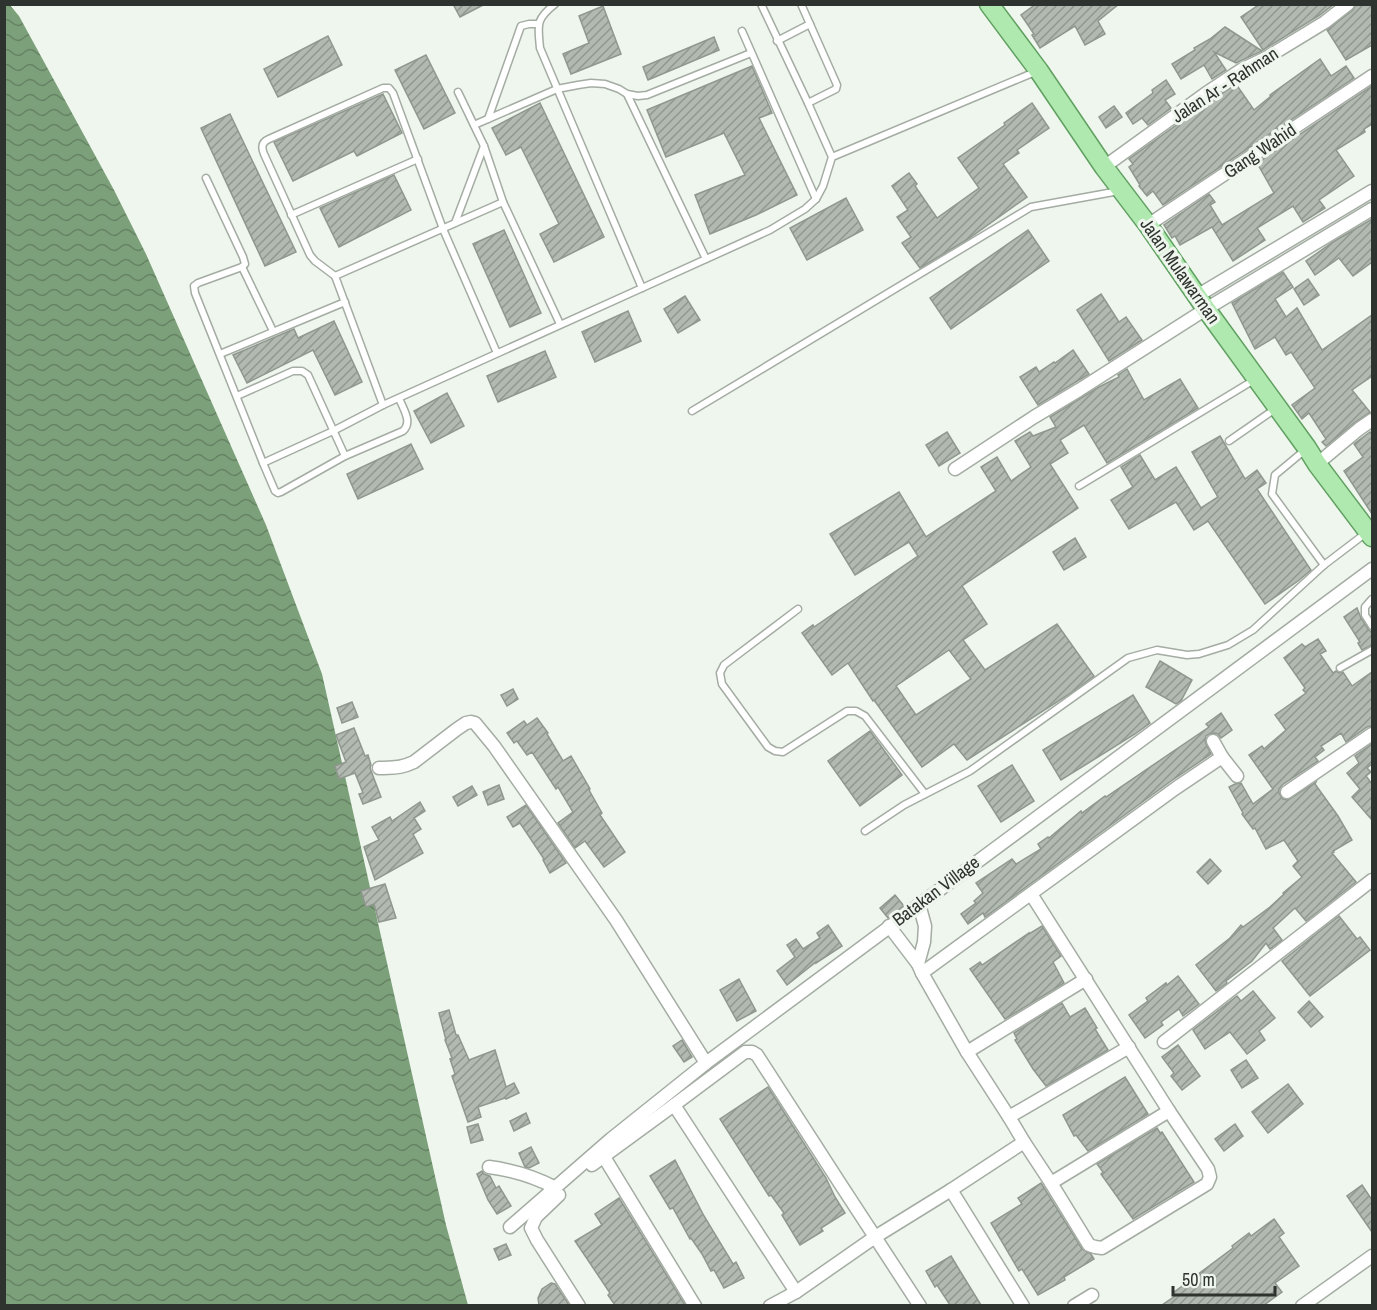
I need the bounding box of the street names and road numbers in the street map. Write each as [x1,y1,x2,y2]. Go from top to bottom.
street label: Jalan Ar - Rahman [1167,41,1283,128]
street label: Gang Wahid [1219,117,1301,184]
street label: Jalan Mulawarman [1135,213,1226,329]
street label: Batakan Village [887,850,984,932]

